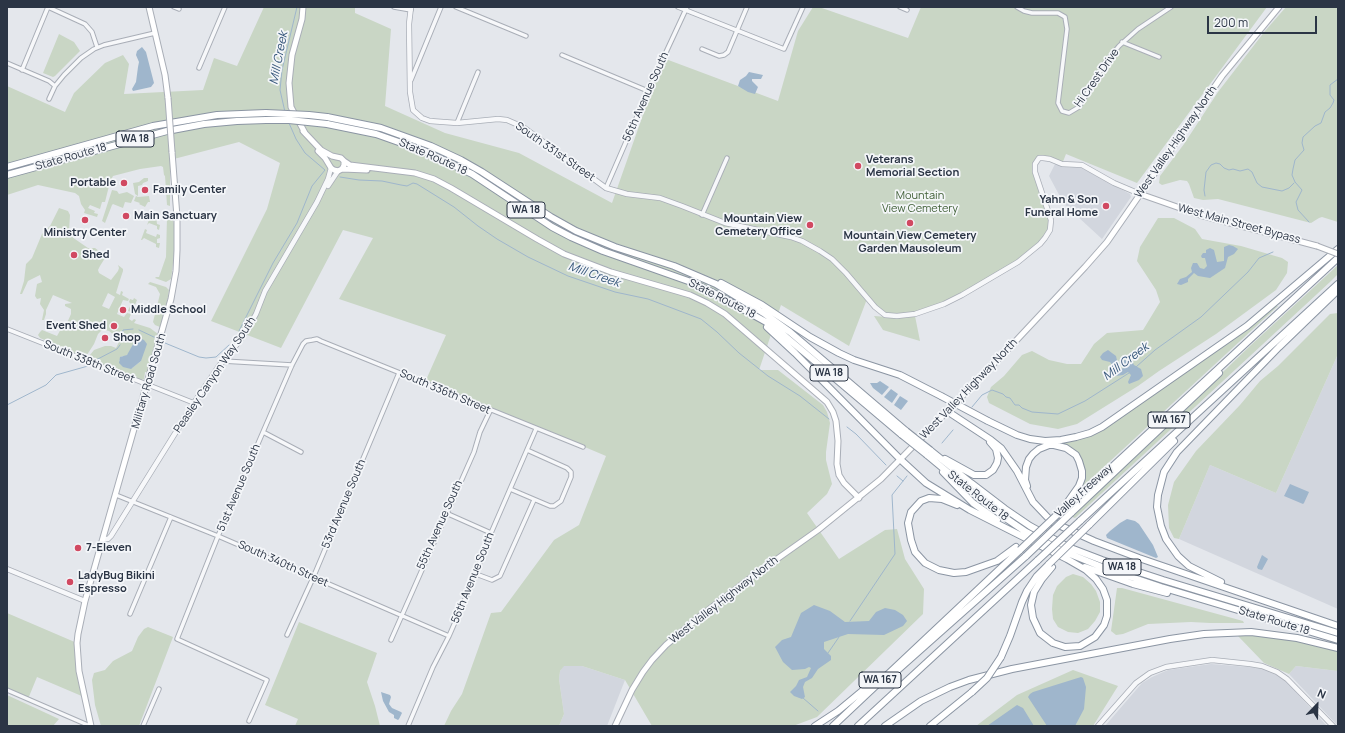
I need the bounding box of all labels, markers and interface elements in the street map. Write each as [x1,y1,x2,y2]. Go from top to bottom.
scale bar [1209,8,1319,34]
text: 200 m [1214,14,1248,31]
water label: Mill Creek [267,30,291,86]
street label: Hi Crest Drive [1072,46,1122,110]
street label: 56th Avenue South [620,50,672,144]
street label: West Valley Highway North [1132,83,1220,201]
street label: South 331st Street [513,120,597,184]
road number: WA 18 [116,131,154,147]
street label: State Route 18 [397,136,469,178]
street label: State Route 18 [34,141,108,173]
place label: Veterans Memorial Section [866,153,959,179]
marker: Veterans Memorial Section [853,161,863,171]
place label: Portable [70,176,116,190]
marker: Portable [119,178,129,188]
place label: Family Center [153,183,226,197]
marker: Family Center [140,185,150,195]
park label: Mountain View Cemetery [882,189,958,215]
place label: Yahn & Son Funeral Home [1025,193,1098,219]
marker: Yahn & Son Funeral Home [1101,201,1111,211]
street label: West Main Street Bypass [1176,201,1302,247]
road number: WA 18 [507,202,545,218]
place label: Main Sanctuary [134,209,217,223]
marker: Main Sanctuary [121,211,131,221]
place label: Mountain View Cemetery Office [715,212,802,238]
marker: Ministry Center [80,215,90,225]
marker: Mountain View Cemetery Garden Mausoleum [905,218,915,228]
marker: Mountain View Cemetery Office [805,220,815,230]
place label: Ministry Center [44,226,126,240]
place label: Mountain View Cemetery Garden Mausoleum [843,229,977,255]
place label: Shed [82,248,110,262]
marker: Shed [69,250,79,260]
water label: Mill Creek [566,259,622,291]
street label: State Route 18 [686,276,758,322]
place label: Middle School [131,303,206,317]
marker: Middle School [118,305,128,315]
street label: Peasley Canyon Way South [171,314,259,436]
place label: Event Shed [46,319,106,333]
marker: Event Shed [109,321,119,331]
place label: Shop [113,331,141,345]
street label: Military Road South [129,332,169,430]
marker: Shop [100,333,110,343]
street label: West Valley Highway North [918,336,1020,442]
street label: South 338th Street [42,338,136,386]
water label: Mill Creek [1100,340,1152,384]
road number: WA 18 [810,365,848,381]
street label: South 336th Street [398,367,492,417]
road number: WA 167 [1148,412,1190,428]
street label: 51st Avenue South [215,442,263,534]
street label: 53rd Avenue South [319,457,369,551]
street label: Valley Freeway [1052,462,1116,520]
street label: State Route 18 [945,468,1011,524]
street label: 55th Avenue South [414,478,466,572]
street label: 56th Avenue South [449,531,497,625]
street label: South 340th Street [236,538,330,590]
place label: 7-Eleven [86,541,132,555]
marker: 7-Eleven [73,543,83,553]
street label: West Valley Highway North [667,554,781,646]
road number: WA 18 [1103,559,1141,575]
place label: LadyBug Bikini Espresso [78,569,155,595]
marker: LadyBug Bikini Espresso [65,577,75,587]
street label: State Route 18 [1237,604,1311,638]
road number: WA 167 [859,672,901,688]
north arrow [1297,685,1337,725]
text: N [1315,685,1328,702]

